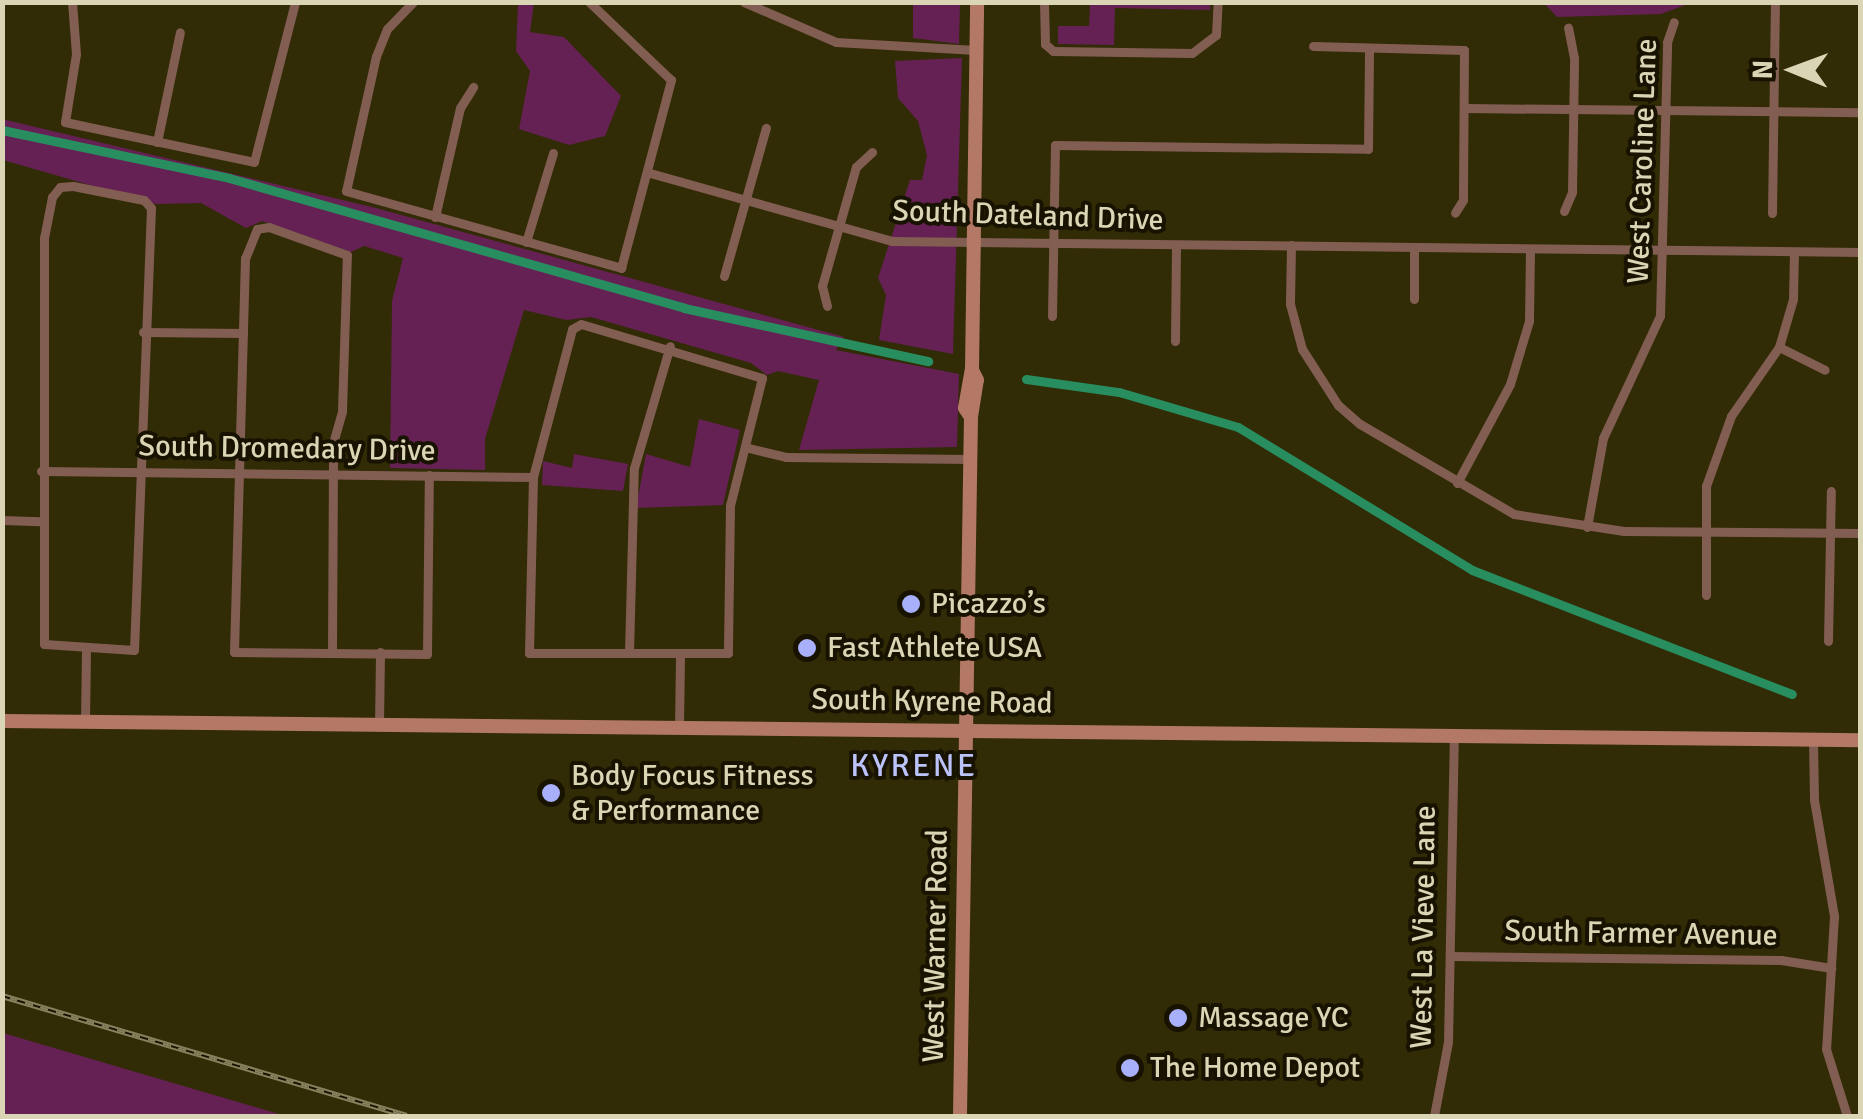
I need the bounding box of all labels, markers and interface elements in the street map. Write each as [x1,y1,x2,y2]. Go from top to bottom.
north arrow [1743,20,1843,120]
street label: West Caroline Lane [1621,38,1665,284]
text: N [1746,59,1780,80]
street label: South Dateland Drive [892,193,1164,239]
street label: South Dromedary Drive [138,428,436,470]
place label: Picazzo’s [931,586,1046,622]
marker: Picazzo’s [900,593,922,615]
place label: Fast Athlete USA [827,630,1042,666]
marker: Fast Athlete USA [796,637,818,659]
street label: South Kyrene Road [811,682,1053,722]
district label: KYRENE [850,747,978,785]
place label: Body Focus Fitness & Performance [571,758,814,828]
marker: Body Focus Fitness & Performance [540,782,562,804]
street label: West La Vieve Lane [1404,805,1444,1049]
street label: West Warner Road [916,829,956,1063]
street label: South Farmer Avenue [1504,914,1778,954]
place label: Massage YC [1198,1000,1349,1036]
marker: Massage YC [1167,1007,1189,1029]
place label: The Home Depot [1150,1050,1360,1086]
marker: The Home Depot [1119,1057,1141,1079]

